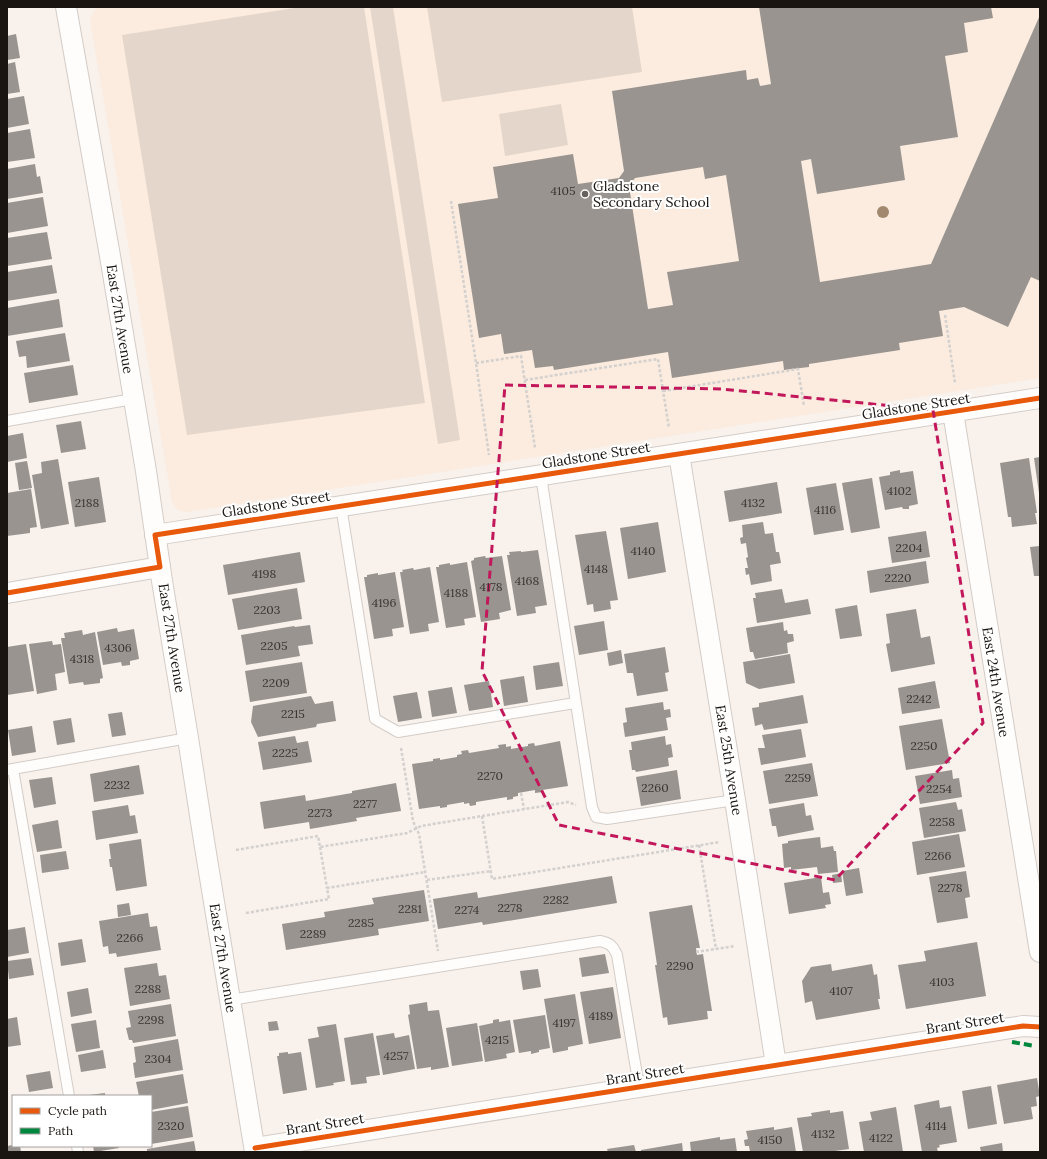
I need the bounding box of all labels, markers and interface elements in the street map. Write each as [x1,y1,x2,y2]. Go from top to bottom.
place label: Gladstone Secondary School [593,177,710,211]
house number: 4105 [551,183,575,198]
marker: Gladstone Secondary School [580,189,590,199]
street label: East 27th Avenue [102,263,138,375]
street label: Gladstone Street [860,388,972,423]
street label: Gladstone Street [540,437,652,472]
house number: 4102 [887,483,911,498]
street label: Gladstone Street [220,486,332,521]
house number: 2188 [75,495,99,510]
house number: 4132 [741,495,765,510]
house number: 4116 [814,502,836,517]
house number: 2204 [896,540,923,555]
house number: 4140 [631,543,655,558]
house number: 4148 [584,561,608,576]
house number: 4198 [252,566,277,581]
house number: 2220 [885,570,911,585]
house number: 4168 [515,573,540,588]
house number: 4178 [479,579,503,594]
street label: East 27th Avenue [154,582,190,694]
house number: 4188 [444,585,468,600]
house number: 4196 [372,595,396,610]
house number: 2203 [253,602,281,617]
street label: East 24th Avenue [978,626,1014,739]
house number: 2205 [261,638,287,653]
house number: 4306 [104,640,132,655]
house number: 4318 [70,651,94,666]
house number: 2209 [262,675,290,690]
house number: 2242 [906,691,932,706]
street label: East 25th Avenue [711,703,747,817]
house number: 2215 [281,706,305,721]
house number: 2250 [911,738,937,753]
house number: 2225 [272,745,298,760]
house number: 2270 [477,768,503,783]
house number: 2259 [785,770,811,785]
house number: 2232 [104,777,130,792]
house number: 2260 [641,780,669,795]
house number: 2254 [926,781,952,796]
house number: 2277 [353,796,377,811]
house number: 2273 [307,805,333,820]
house number: 2258 [929,814,955,829]
house number: 2266 [925,848,951,863]
house number: 2278 [937,880,963,895]
house number: 2282 [543,892,569,907]
house number: 2278 [497,900,523,915]
house number: 2281 [398,901,422,916]
street label: East 27th Avenue [205,902,241,1014]
house number: 2274 [455,902,480,917]
house number: 2285 [348,915,374,930]
house number: 2289 [300,926,326,941]
house number: 2266 [117,930,143,945]
house number: 2290 [666,958,694,973]
house number: 4103 [929,974,955,989]
house number: 2288 [135,981,161,996]
house number: 4107 [829,983,853,998]
house number: 4189 [589,1008,613,1023]
street label: Brant Street [925,1008,1006,1038]
house number: 2298 [138,1012,165,1027]
house number: 4197 [552,1015,576,1030]
house number: 4215 [485,1032,509,1047]
house number: 4257 [383,1048,409,1063]
house number: 2304 [145,1051,172,1066]
street label: Brant Street [605,1059,686,1089]
legend [12,1095,152,1147]
text: Cycle path [48,1103,107,1118]
street label: Brant Street [285,1109,366,1139]
house number: 2320 [158,1118,184,1133]
house number: 4114 [925,1118,947,1133]
text: Path [48,1123,73,1138]
house number: 4132 [811,1126,835,1141]
house number: 4122 [869,1130,893,1145]
house number: 4150 [758,1132,782,1147]

